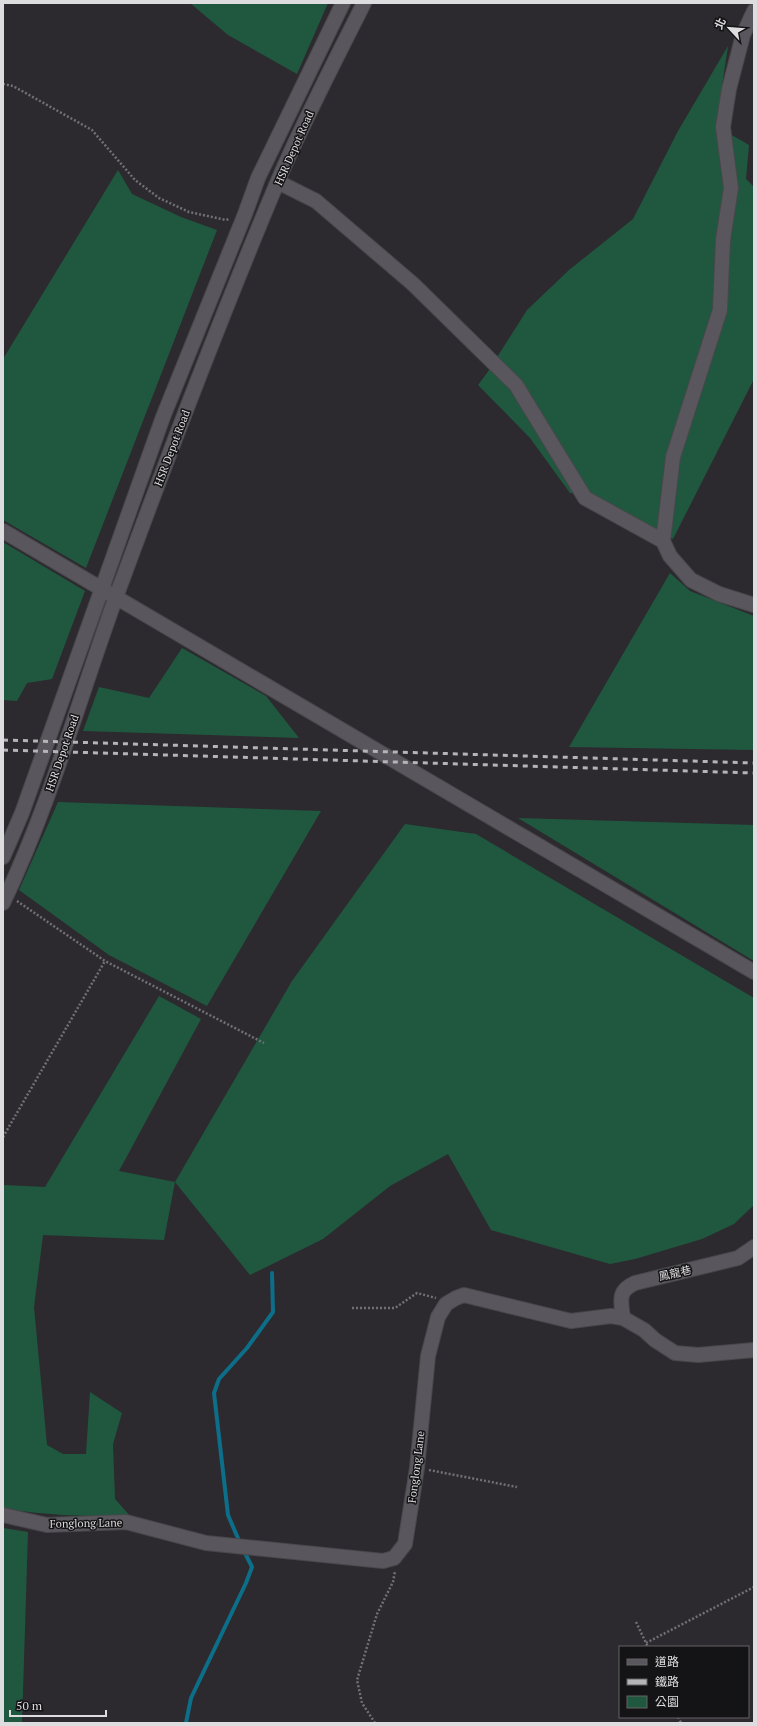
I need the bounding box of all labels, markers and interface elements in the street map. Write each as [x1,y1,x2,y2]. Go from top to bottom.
north arrow [709,8,749,48]
text: 北 [711,16,729,32]
street label: HSR Depot Road [271,108,317,188]
street label: HSR Depot Road [151,408,193,488]
street label: HSR Depot Road [42,713,82,793]
street label: 鳳龍巷 [657,1262,693,1284]
street label: Fonglong Lane [405,1430,427,1504]
street label: Fonglong Lane [50,1515,123,1531]
legend [619,1646,749,1718]
text: 道路 [655,1654,679,1669]
text: 鐵路 [655,1674,679,1689]
scale bar [10,1692,106,1718]
text: 公園 [655,1694,679,1709]
text: 50 m [16,1698,43,1713]

